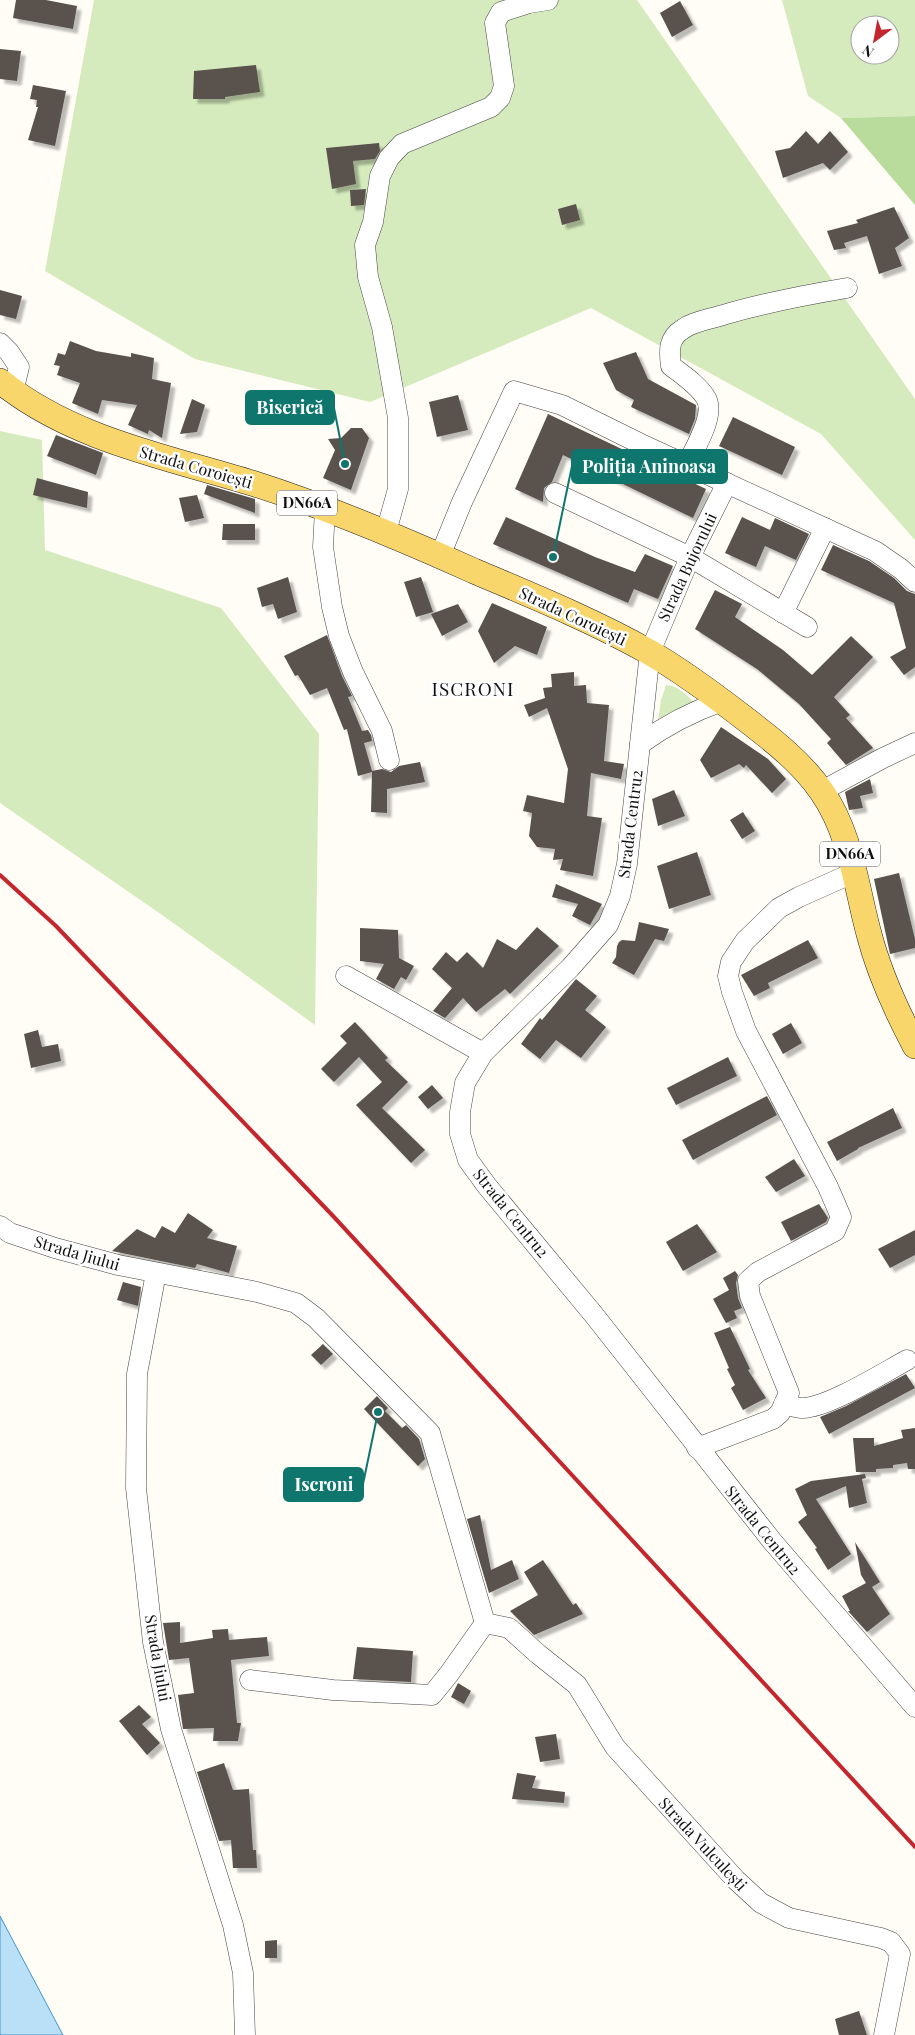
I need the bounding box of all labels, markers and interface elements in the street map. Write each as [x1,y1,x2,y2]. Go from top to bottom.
north arrow [850,15,900,65]
text: N [859,41,877,62]
callout: Biserică [246,391,334,424]
text: Biserică [256,395,324,419]
street label: Strada Coroiești [137,440,255,494]
callout: Poliția Aninoasa [572,450,727,483]
text: Poliția Aninoasa [582,454,717,478]
road number: DN66A [277,490,337,516]
street label: Strada Bujorului [652,509,721,625]
street label: Strada Coroiești [516,581,631,651]
district label: ISCRONI [432,675,514,701]
street label: Strada Centru2 [612,769,647,879]
road number: DN66A [820,842,880,866]
street label: Strada Centru2 [469,1164,554,1262]
street label: Strada Jiului [32,1230,123,1275]
callout: Iscroni [284,1468,363,1501]
text: Iscroni [295,1472,354,1496]
street label: Strada Centru2 [721,1481,806,1579]
street label: Strada Jiului [140,1613,177,1703]
street label: Strada Vulculești [654,1792,752,1896]

